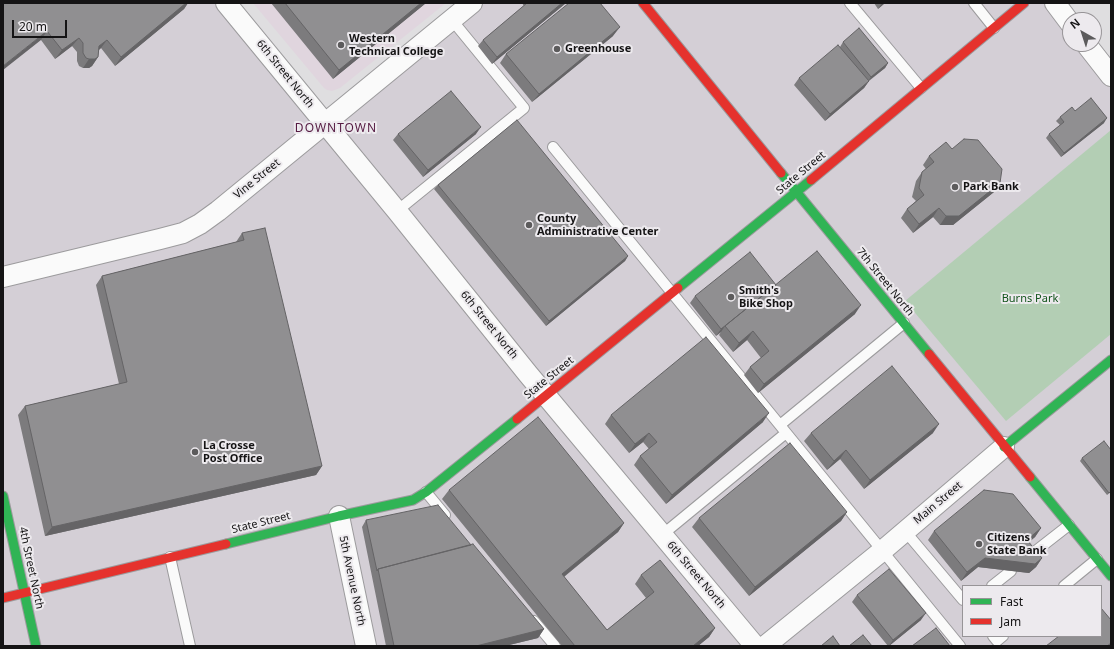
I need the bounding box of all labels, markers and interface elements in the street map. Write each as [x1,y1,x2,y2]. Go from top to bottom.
scale bar [14,12,69,38]
north arrow [1062,12,1102,52]
text: N [1067,14,1083,32]
text: 20 m [19,18,47,35]
place label: Western Technical College [349,32,443,58]
street label: 6th Street North [253,37,317,111]
marker: Western Technical College [336,40,346,50]
place label: Greenhouse [565,42,631,56]
marker: Greenhouse [552,44,562,54]
district label: DOWNTOWN [295,122,377,136]
street label: State Street [774,149,828,197]
street label: Vine Street [231,156,283,202]
place label: Park Bank [963,180,1019,194]
marker: Park Bank [950,182,960,192]
place label: County Administrative Center [537,212,658,238]
marker: County Administrative Center [524,220,534,230]
street label: 7th Street North [853,245,917,319]
place label: Smith's Bike Shop [739,284,793,310]
street label: 6th Street North [457,288,521,362]
marker: Smith's Bike Shop [726,292,736,302]
park label: Burns Park [1002,292,1058,306]
street label: State Street [522,354,576,402]
place label: La Crosse Post Office [203,439,263,465]
marker: La Crosse Post Office [190,447,200,457]
street label: Main Street [911,479,965,527]
street label: State Street [230,509,292,537]
street label: 4th Street North [16,526,46,610]
place label: Citizens State Bank [987,531,1046,557]
street label: 5th Avenue North [336,535,368,627]
street label: 6th Street North [664,539,728,611]
marker: Citizens State Bank [974,539,984,549]
legend [962,585,1102,637]
text: Fast [1000,593,1023,610]
text: Jam [1000,613,1021,630]

